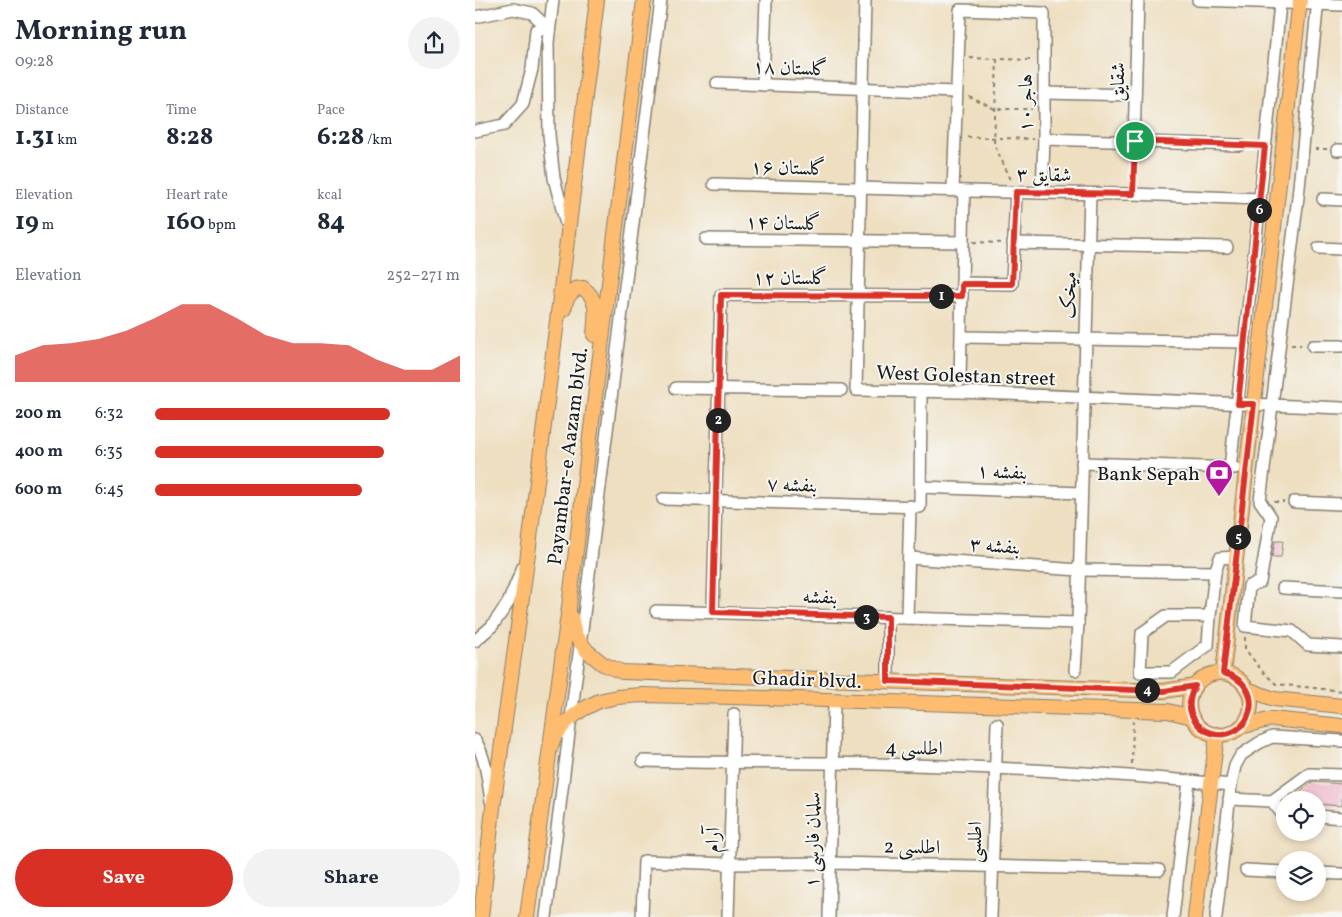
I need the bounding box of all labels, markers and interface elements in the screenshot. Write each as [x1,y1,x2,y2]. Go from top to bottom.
text: Morning run [15,12,187,51]
button: share [408,17,460,69]
text: 09:28 [15,51,54,73]
street label: گلستان ۱۸ [752,54,828,84]
street label: شقایق [1105,62,1133,102]
street label: هاجر ۱۰ [1013,74,1041,132]
text: Distance [15,101,69,120]
text: Time [166,101,197,120]
text: Pace [317,101,345,120]
text: 1.31 [15,120,54,155]
text: 8:28 [166,120,213,155]
text: 6:28 [317,120,364,155]
pin [1114,120,1156,162]
icon: arrive [1121,127,1149,155]
text: km [54,131,77,150]
text: /km [364,131,392,150]
street label: گلستان ۱۶ [750,154,826,184]
street label: شقایق ۳ [1016,162,1072,190]
text: Elevation [15,186,73,205]
text: Heart rate [166,186,228,205]
text: kcal [317,186,342,205]
pin: 6 [1247,198,1271,222]
text: 6 [1256,201,1263,220]
text: 19 [15,205,39,240]
text: 160 [166,205,205,240]
text: 84 [317,205,345,240]
street label: گلستان ۱۴ [745,209,821,239]
text: m [39,216,54,235]
text: bpm [205,216,236,235]
text: Elevation [15,265,82,287]
text: 252–271 m [387,265,460,287]
street label: گلستان ۱۲ [752,265,828,293]
street label: میخک [1055,271,1085,319]
pin: 1 [929,284,953,308]
text: 1 [939,287,944,306]
street label: Payambar-e Aazam blvd. [542,346,596,567]
street label: West Golestan street [876,360,1056,394]
text: 200 m [15,403,62,425]
text: 6:32 [95,403,124,425]
pin: 2 [705,408,731,432]
text: 2 [715,411,722,430]
text: 400 m [15,441,63,463]
text: 6:35 [95,441,123,463]
street label: بنفشه ۱ [976,458,1028,488]
bank icon: Bank Sepah [1204,458,1234,497]
place label: Bank Sepah [1097,461,1200,489]
street label: بنفشه ۷ [766,471,818,501]
text: 600 m [15,479,62,501]
text: 6:45 [95,479,124,501]
pin: 5 [1225,524,1251,550]
text: 5 [1235,528,1242,547]
street label: بنفشه ۳ [969,531,1021,563]
street label: بنفشه [802,583,838,613]
pin: 3 [853,604,879,630]
text: 3 [863,608,870,627]
street label: Ghadir blvd. [752,665,862,697]
pin: 4 [1135,678,1159,702]
text: 4 [1143,681,1152,700]
street label: اطلسی 4 [885,734,943,764]
map controls [1276,791,1326,901]
button: locate [1276,791,1326,841]
street label: سلمان فارسی ۱ [799,792,829,888]
street label: اطلسی [961,821,991,863]
street label: آرام [700,824,731,853]
street label: اطلسی 2 [883,834,940,862]
button: Save [15,849,233,907]
button: Share [243,849,460,907]
button: layers [1276,851,1326,901]

